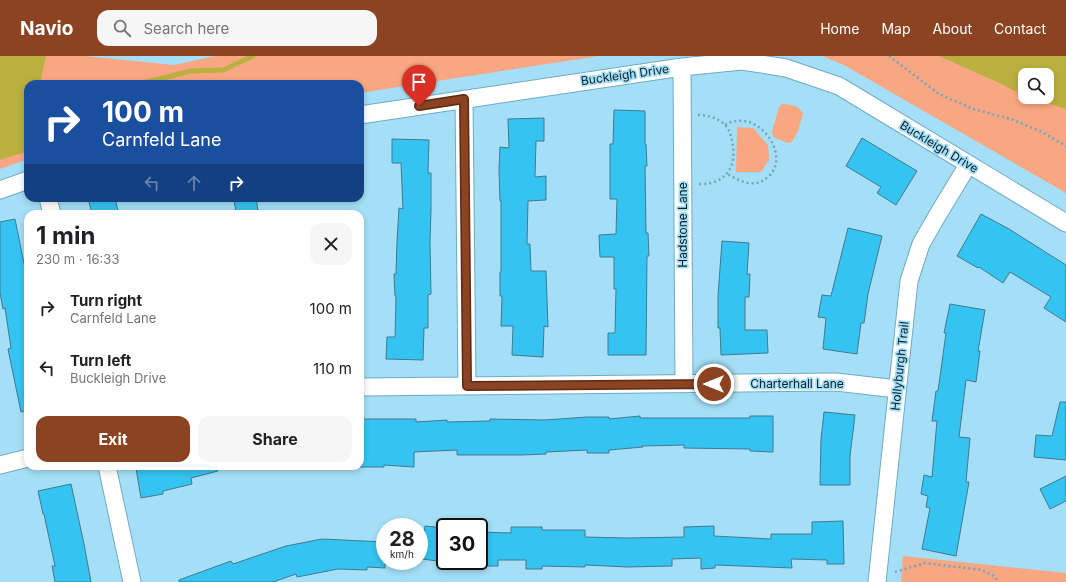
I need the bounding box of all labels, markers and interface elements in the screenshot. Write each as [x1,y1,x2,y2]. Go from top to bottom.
search box [97,10,377,46]
text: Navio [20,17,73,40]
icon: search [111,17,133,39]
text: Search here [143,19,229,38]
text: Home [820,20,859,37]
text: Map [881,20,911,37]
text: About [933,20,972,37]
text: Contact [994,20,1046,37]
street label: Buckleigh Drive [580,61,670,88]
pin [402,65,436,106]
map controls [1018,68,1054,104]
button: search [1018,68,1054,104]
icon: arrive [408,71,430,93]
text: 100 m [102,95,184,129]
icon: right [36,96,88,148]
street label: Buckleigh Drive [897,117,981,176]
text: Carnfeld Lane [102,129,221,150]
icon: left [141,172,163,194]
icon: ahead [183,172,205,194]
icon: right [225,172,247,194]
street label: Hadstone Lane [675,182,690,268]
text: 1 min [36,221,95,250]
button: close [310,223,352,265]
text: 230 m · 16:33 [36,251,119,267]
text: Turn right [70,291,142,310]
icon: right [36,297,58,319]
text: 100 m [310,299,352,318]
text: Carnfeld Lane [70,310,156,326]
street label: Hollyburgh Trail [887,321,912,411]
text: Turn left [70,351,131,370]
icon: left [36,357,58,379]
text: 110 m [313,359,352,378]
position arrow [693,363,735,405]
text: Buckleigh Drive [70,370,166,386]
street label: Charterhall Lane [750,376,844,391]
button: Exit [36,416,190,462]
button: Share [198,416,352,462]
speed limit sign: 30 [436,518,488,570]
text: 28 [389,527,415,551]
text: km/h [390,548,414,560]

